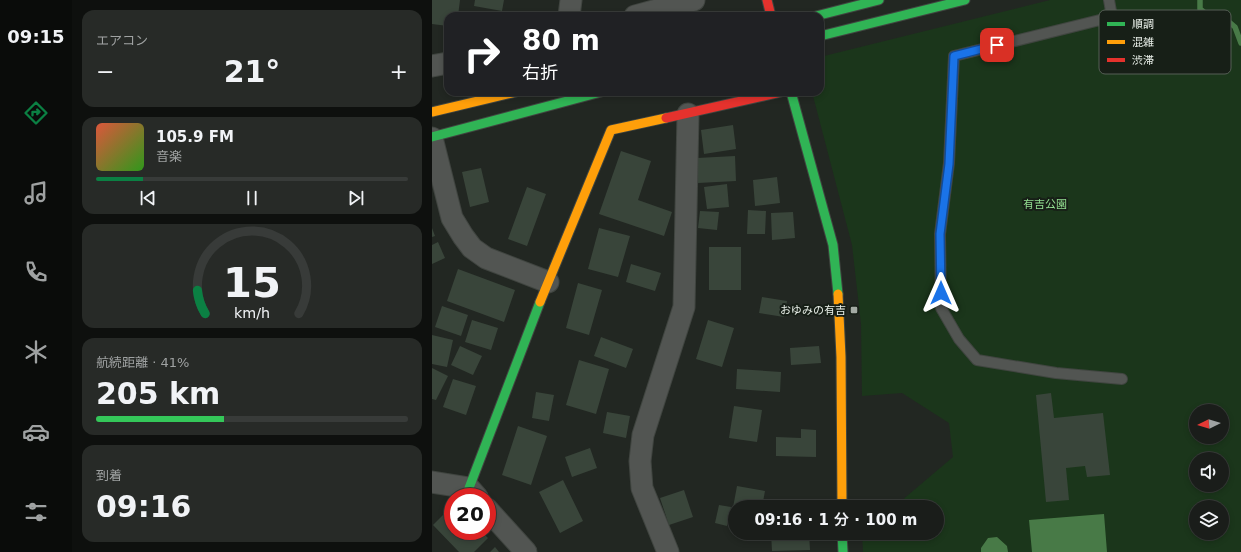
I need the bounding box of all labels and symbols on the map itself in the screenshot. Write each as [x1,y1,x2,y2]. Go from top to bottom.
legend [1099,10,1231,74]
text: 順調 [1132,18,1154,31]
pin [980,28,1014,62]
text: 混雑 [1132,36,1154,49]
text: 渋滞 [1132,54,1154,67]
park label: 有吉公園 [1023,198,1067,211]
position arrow [920,272,962,314]
place label: おゆみの有吉 [780,304,846,317]
marker: おゆみの有吉 [849,305,859,315]
north arrow [1189,404,1229,444]
speed limit sign: 20 [444,488,496,540]

